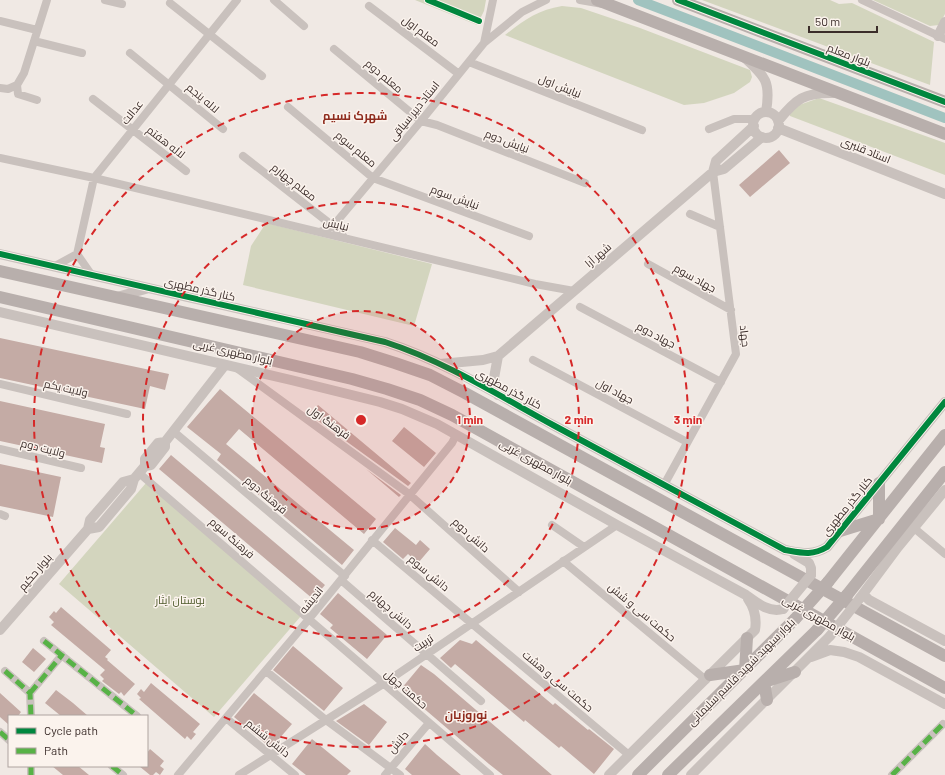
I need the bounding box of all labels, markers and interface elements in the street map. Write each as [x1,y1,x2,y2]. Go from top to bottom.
scale bar [809,8,877,34]
street label: معلم اول [399,12,442,50]
text: 50 m [815,14,840,28]
street label: بلوار معلم [825,40,873,71]
street label: معلم دوم [362,56,406,97]
street label: نیایش اول [537,71,583,101]
street label: استاد دبیر سیاقی [386,78,442,144]
street label: لاله پنجم [183,80,222,117]
street label: عدالت [118,97,145,126]
district label: شهرک نسیم [323,108,387,124]
street label: لاله هفتم [143,123,188,162]
street label: نیایش دوم [482,126,531,157]
street label: معلم سوم [332,128,379,171]
street label: استاد قنبری [839,134,893,166]
street label: معلم چهارم [268,160,319,205]
street label: نیایش سوم [428,182,481,213]
street label: نيايش [322,214,350,234]
street label: شهر آرا [582,240,614,270]
street label: جهاد سوم [671,261,719,296]
street label: کنار گذر مطهری [163,274,237,304]
street label: جهاد دوم [634,319,678,352]
street label: جهاد [737,324,753,348]
street label: بلوار مطهری غربی [192,336,274,368]
street label: کنار گذر مطهری [474,366,544,412]
street label: جهاد اول [594,375,636,407]
street label: ولایت یکم [42,376,89,401]
street label: فرهنگ اول [305,402,353,442]
text: 1 min [457,412,483,426]
text: 2 min [565,412,593,426]
text: 3 min [674,412,702,426]
centre of rings [354,413,368,427]
street label: ولایت دوم [19,436,67,461]
street label: بلوار مطهری غربی [497,436,575,488]
street label: فرهنگ دوم [241,473,290,518]
street label: کنار گذر مطهری [819,473,875,539]
street label: فرهنگ سوم [206,515,258,562]
street label: دانش دوم [449,515,493,556]
street label: بلوار حکیم [15,551,56,594]
street label: دانش سوم [405,552,452,595]
street label: حکمت سی و شش [605,580,679,644]
street label: اندیشه [296,584,325,616]
street label: دانش چهارم [366,586,416,633]
street label: بلوار مطهری غربی [780,592,858,644]
park label: بوستان ایثار [154,593,205,607]
street label: بلوار سپهبد شهید قاسم سلیمانی [684,615,799,730]
street label: تربیت [410,631,436,655]
street label: حکمت سی و هشت [520,647,596,715]
street label: حکمت چهل [381,666,431,712]
district label: نوروزیان [445,707,487,723]
legend [8,715,148,767]
street label: دانش ششم [242,716,293,761]
text: Cycle path [44,723,98,737]
street label: دانش [385,728,411,756]
text: Path [44,743,68,757]

